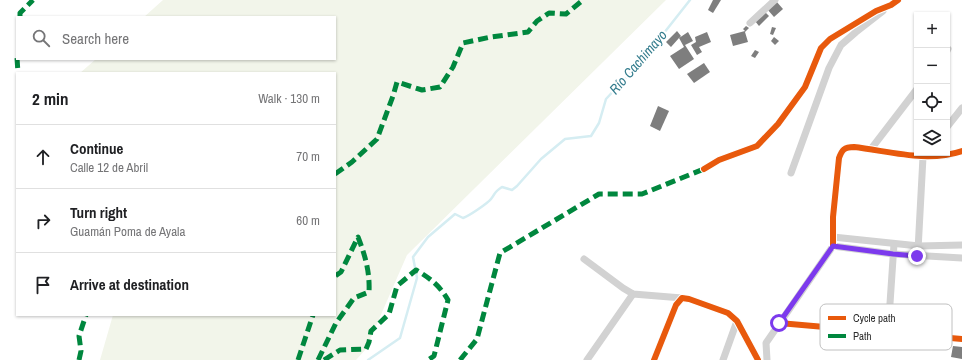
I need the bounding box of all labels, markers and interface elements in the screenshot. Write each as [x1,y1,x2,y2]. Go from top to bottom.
map controls [914,12,950,156]
button: + [914,12,950,48]
search box [16,16,336,60]
water label: Río Cachimayo [605,26,671,98]
icon: search [30,27,52,49]
text: Search here [62,28,129,49]
button: − [914,48,950,84]
button: locate [914,84,950,120]
text: 2 min [32,87,68,110]
text: Walk · 130 m [258,90,320,107]
button: layers [914,120,950,156]
text: Continue [70,138,123,159]
icon: ahead [32,146,54,168]
text: 70 m [296,148,320,165]
text: Calle 12 de Abril [70,159,148,176]
text: Turn right [70,202,127,223]
icon: right [32,210,54,232]
text: 60 m [296,212,320,229]
text: Guamán Poma de Ayala [70,223,185,240]
route end [908,247,926,265]
icon: arrive [32,274,54,296]
text: Arrive at destination [70,274,189,295]
legend [820,304,952,350]
text: Cycle path [853,311,896,325]
route start [770,314,788,332]
text: Path [853,329,872,343]

